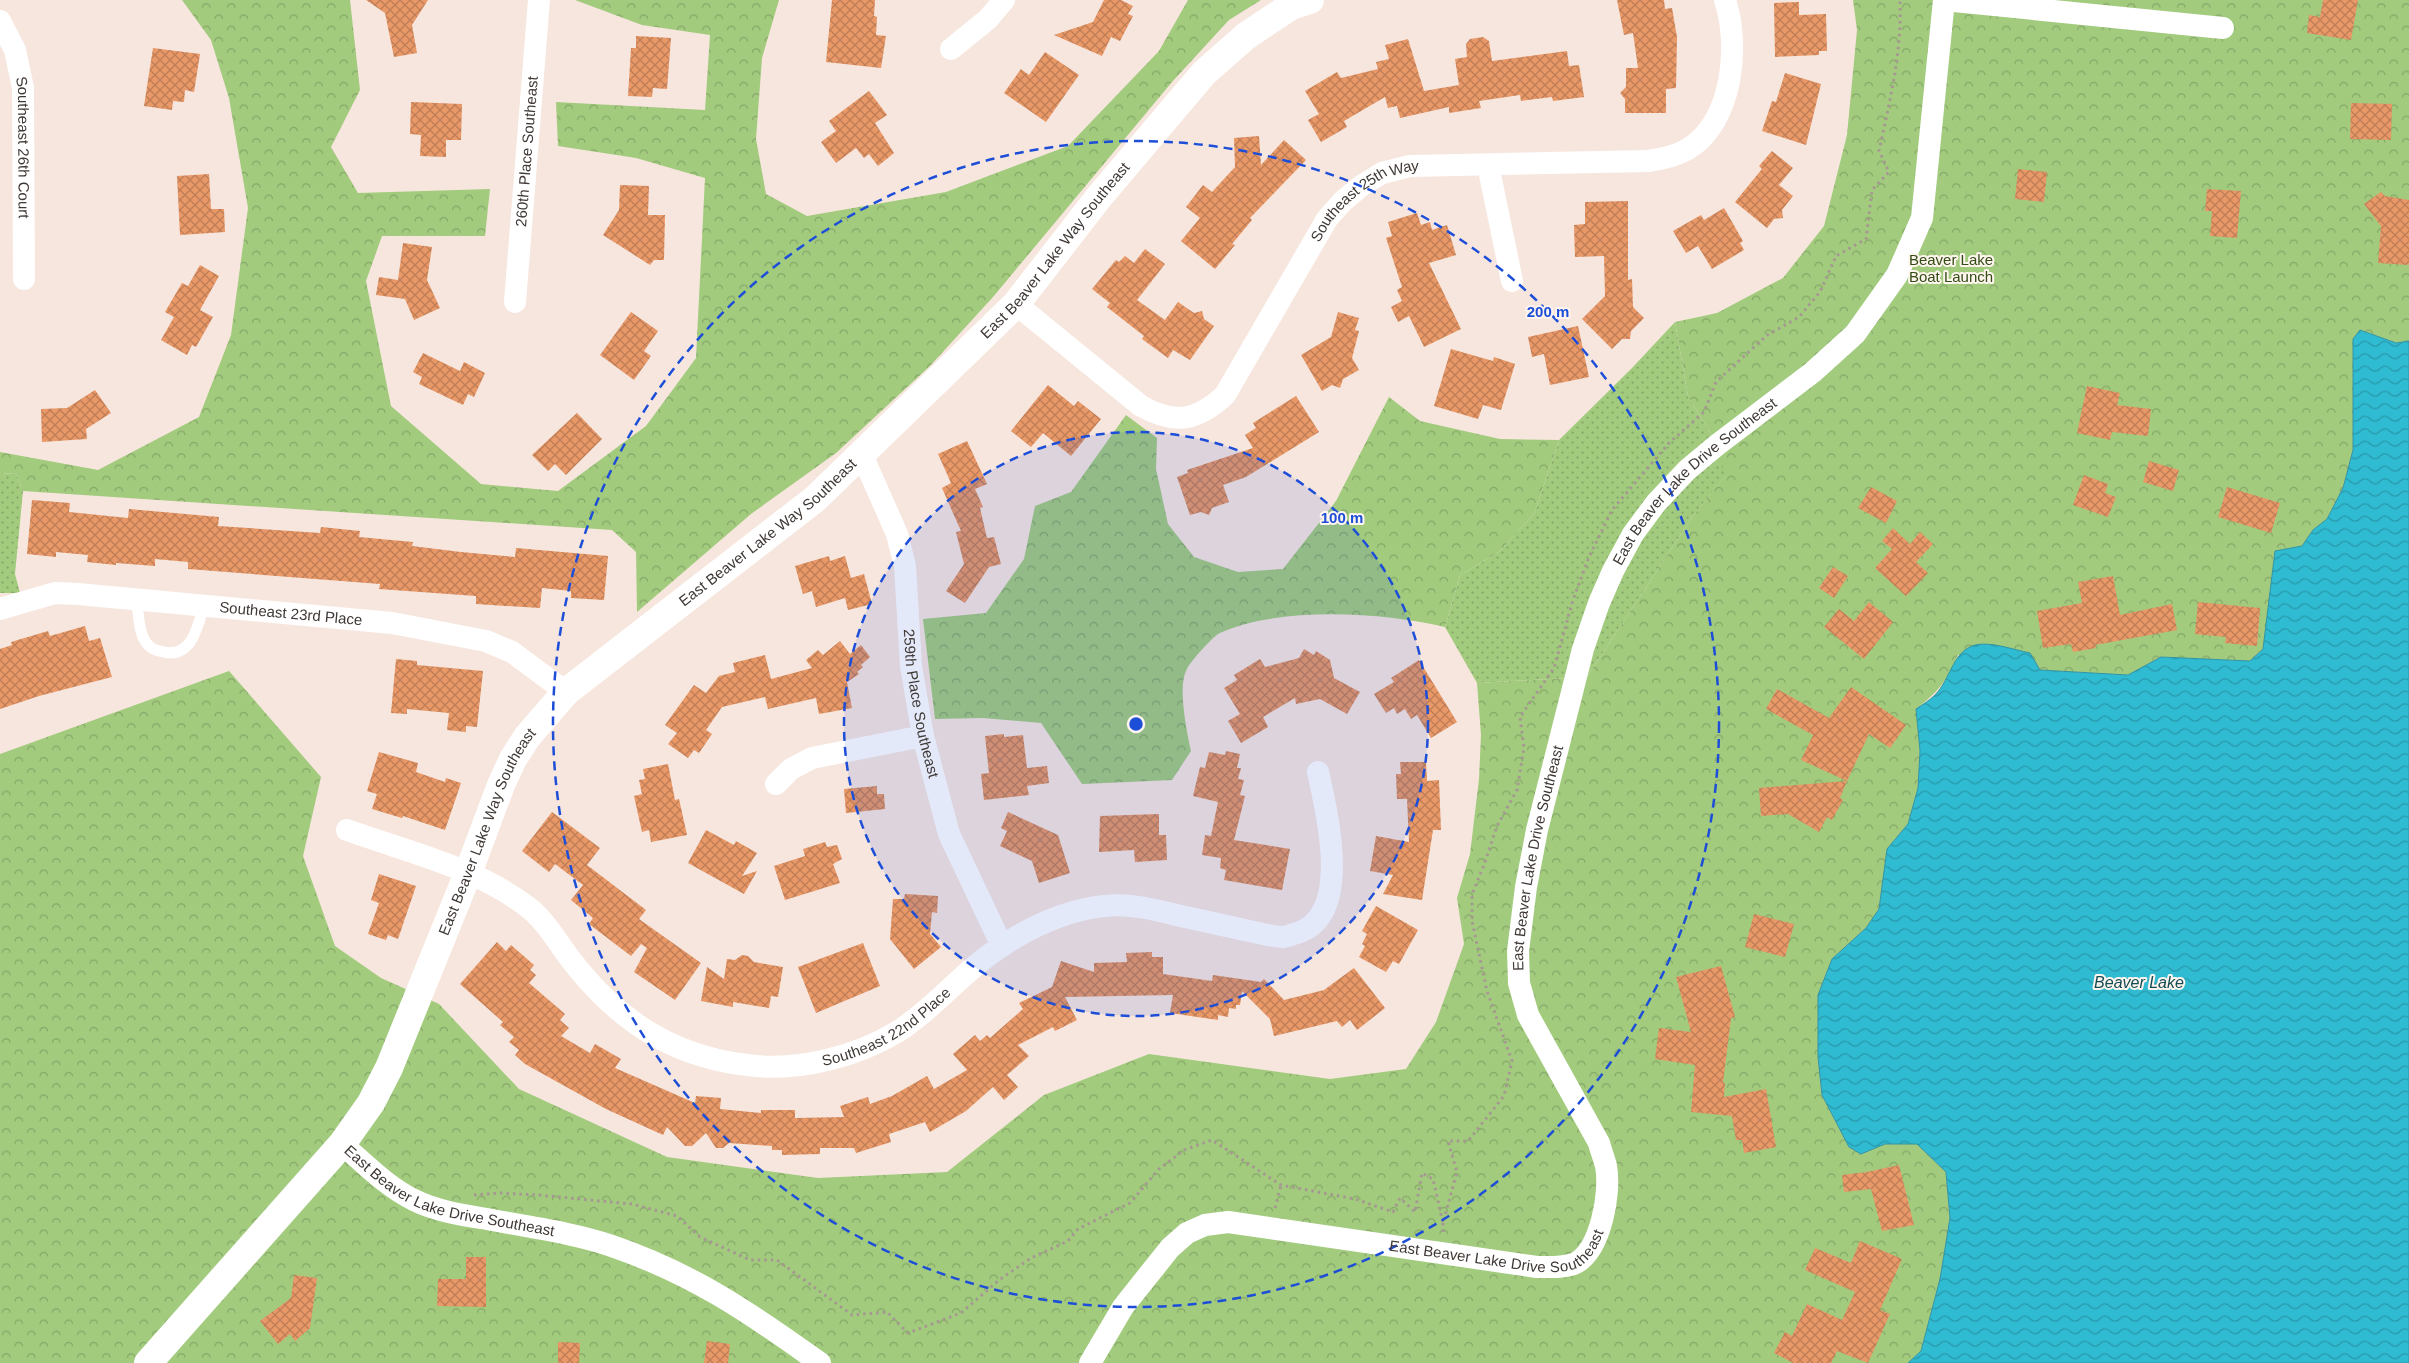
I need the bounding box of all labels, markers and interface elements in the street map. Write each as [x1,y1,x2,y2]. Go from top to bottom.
street label: Southeast 26th Court [13,75,33,219]
street label: 260th Place Southeast [512,75,541,227]
street label: Southeast 25th Way [1307,157,1419,244]
street label: East Beaver Lake Way Southeast [977,158,1133,342]
park label: Beaver Lake Boat Launch [1909,251,1993,285]
text: 200 m [1527,303,1569,320]
street label: East Beaver Lake Drive Southeast [1609,393,1780,568]
street label: East Beaver Lake Way Southeast [675,454,860,609]
text: 100 m [1321,509,1363,526]
street label: Southeast 23rd Place [219,598,363,628]
street label: 259th Place Southeast [901,628,943,780]
centre of rings [1127,715,1145,733]
street label: East Beaver Lake Way Southeast [435,724,539,938]
street label: East Beaver Lake Drive Southeast [1509,743,1566,971]
water label: Beaver Lake [2094,974,2184,991]
street label: Southeast 22nd Place [820,984,954,1069]
street label: East Beaver Lake Drive Southeast [341,1141,557,1239]
street label: East Beaver Lake Drive Southeast [1388,1226,1607,1275]

